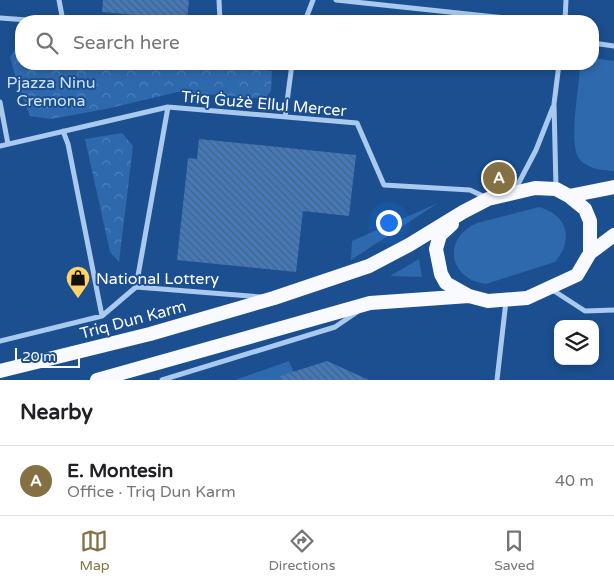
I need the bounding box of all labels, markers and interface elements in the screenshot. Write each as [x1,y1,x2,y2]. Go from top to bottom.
search box [15,15,599,70]
icon: search [33,29,61,57]
text: Search here [73,32,180,54]
park label: Pjazza Ninu Cremona [7,73,95,111]
street label: Triq Ġużè Ellul Mercer [180,87,348,121]
pin: A [483,159,515,197]
your location [376,210,402,236]
shop icon: National Lottery [65,265,91,299]
place label: National Lottery [96,269,220,289]
street label: Triq Dun Karm [78,296,189,344]
map controls [554,320,599,365]
button: layers [554,320,599,365]
scale bar [15,345,80,368]
text: 20 m [22,348,56,365]
text: Nearby [20,400,93,425]
text: E. Montesin [67,460,173,482]
text: A [30,471,42,491]
text: 40 m [555,471,594,491]
text: Office · Triq Dun Karm [67,482,236,502]
tab: Map [79,527,110,574]
tab: Directions [268,527,335,574]
tab: Saved [494,527,535,574]

